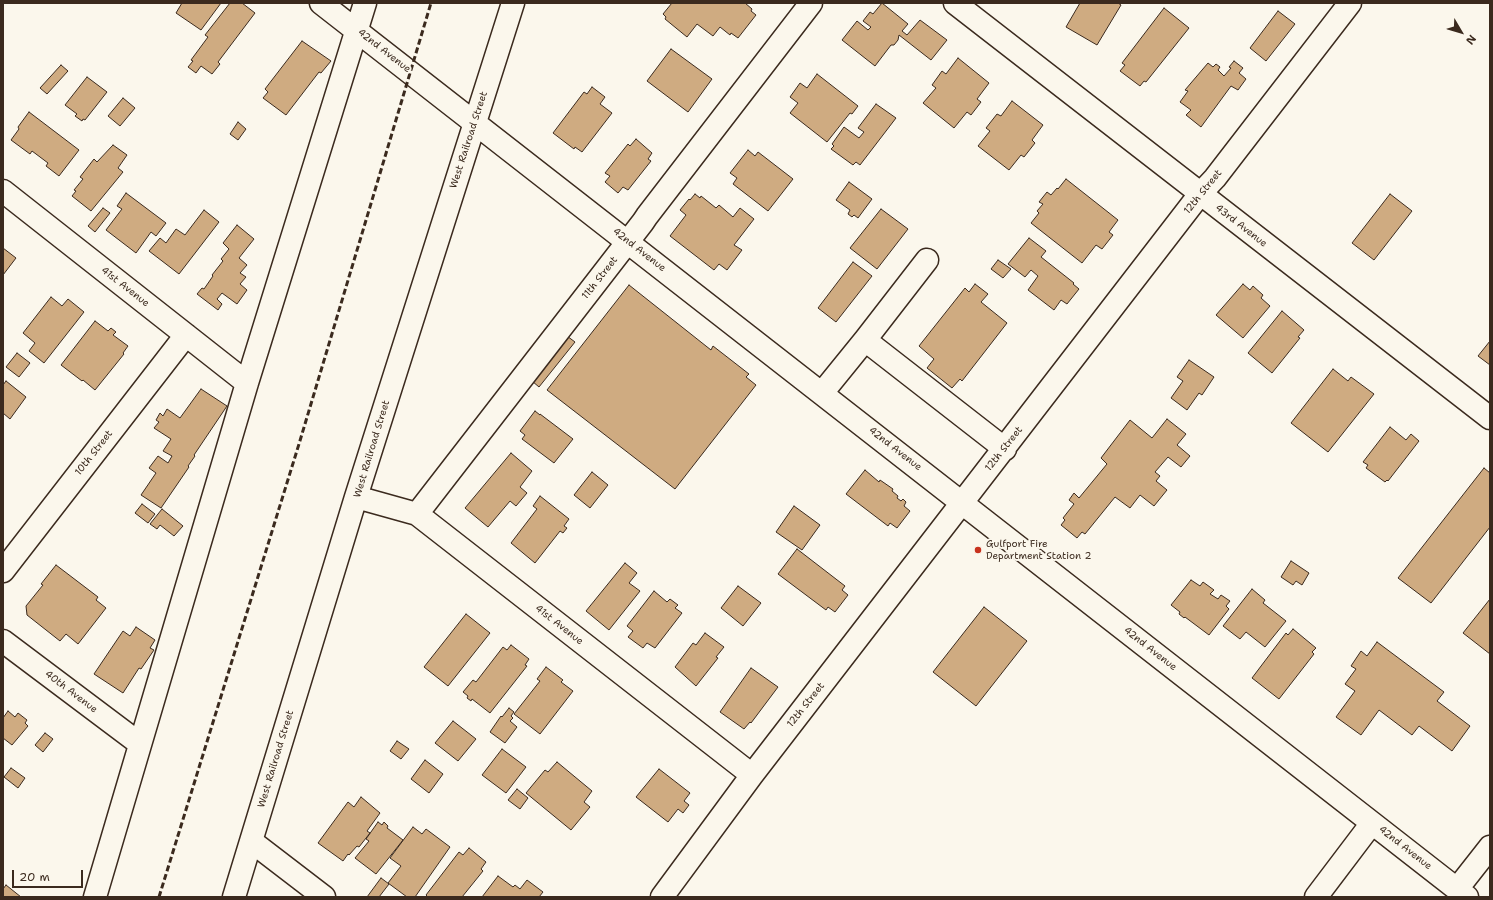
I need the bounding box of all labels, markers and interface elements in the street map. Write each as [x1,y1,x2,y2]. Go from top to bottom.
north arrow [1441,12,1481,52]
street label: 42nd Avenue [355,27,413,75]
text: N [1462,32,1479,48]
street label: West Railroad Street [448,90,490,190]
street label: 12th Street [1181,167,1225,217]
street label: 43rd Avenue [1213,202,1269,250]
street label: 42nd Avenue [610,226,668,274]
street label: 11th Street [580,254,620,302]
street label: 41st Avenue [98,264,152,310]
street label: West Railroad Street [351,399,393,499]
street label: 12th Street [983,424,1025,474]
street label: 42nd Avenue [866,425,924,473]
street label: 10th Street [73,428,115,478]
place label: Gulfport Fire Department Station 2 [986,538,1091,562]
marker: Gulfport Fire Department Station 2 [973,545,983,555]
street label: 41st Avenue [532,602,586,648]
street label: 42nd Avenue [1121,625,1179,673]
street label: 40th Avenue [42,668,100,716]
street label: 12th Street [785,680,827,730]
street label: West Railroad Street [255,709,297,809]
street label: 42nd Avenue [1376,824,1434,872]
scale bar [14,862,85,888]
text: 20 m [19,869,50,885]

